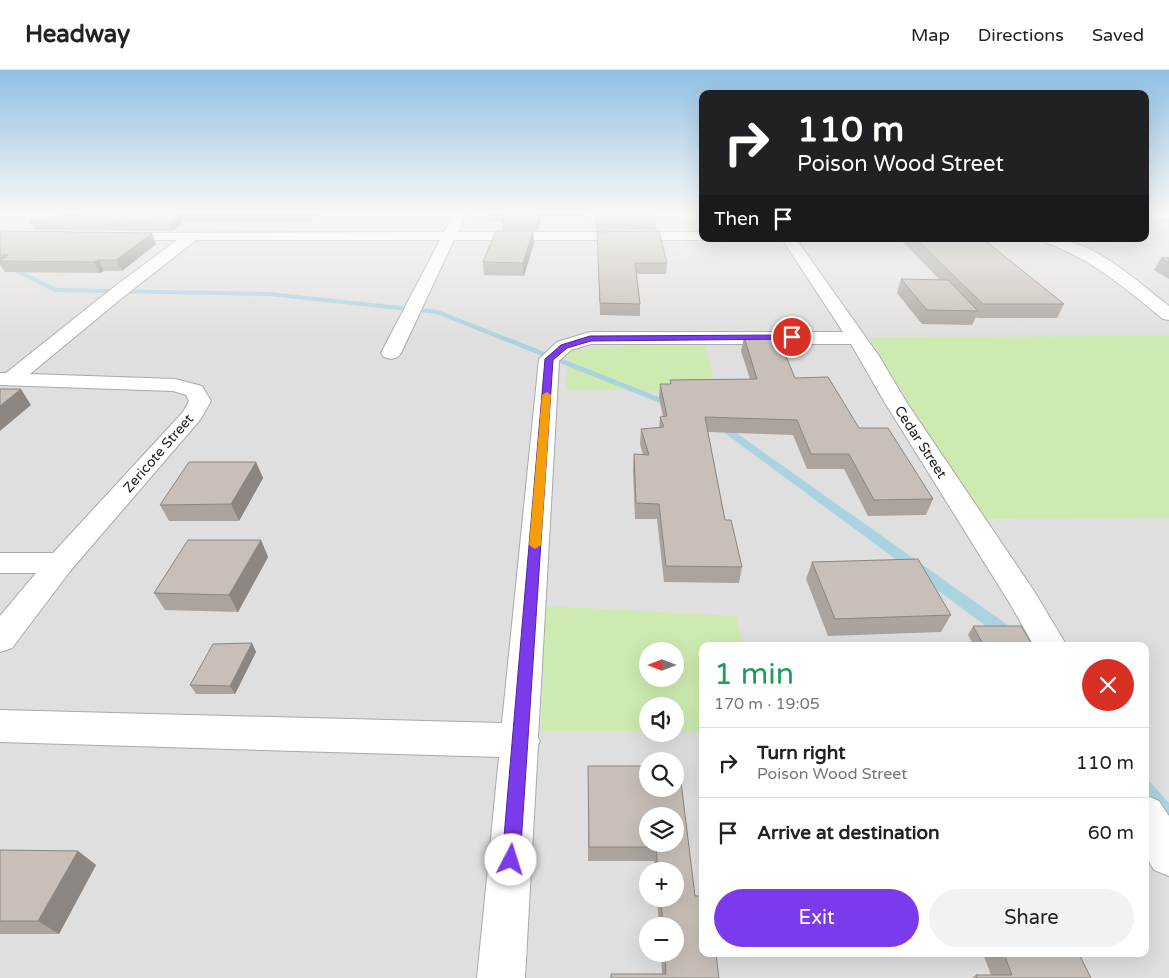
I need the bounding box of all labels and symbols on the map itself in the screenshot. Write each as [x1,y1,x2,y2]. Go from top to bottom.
pin [771,316,813,358]
street label: Cedar Street [891,403,951,482]
street label: Zericote Street [120,410,197,496]
north arrow [639,642,684,688]
position arrow [484,833,536,885]

